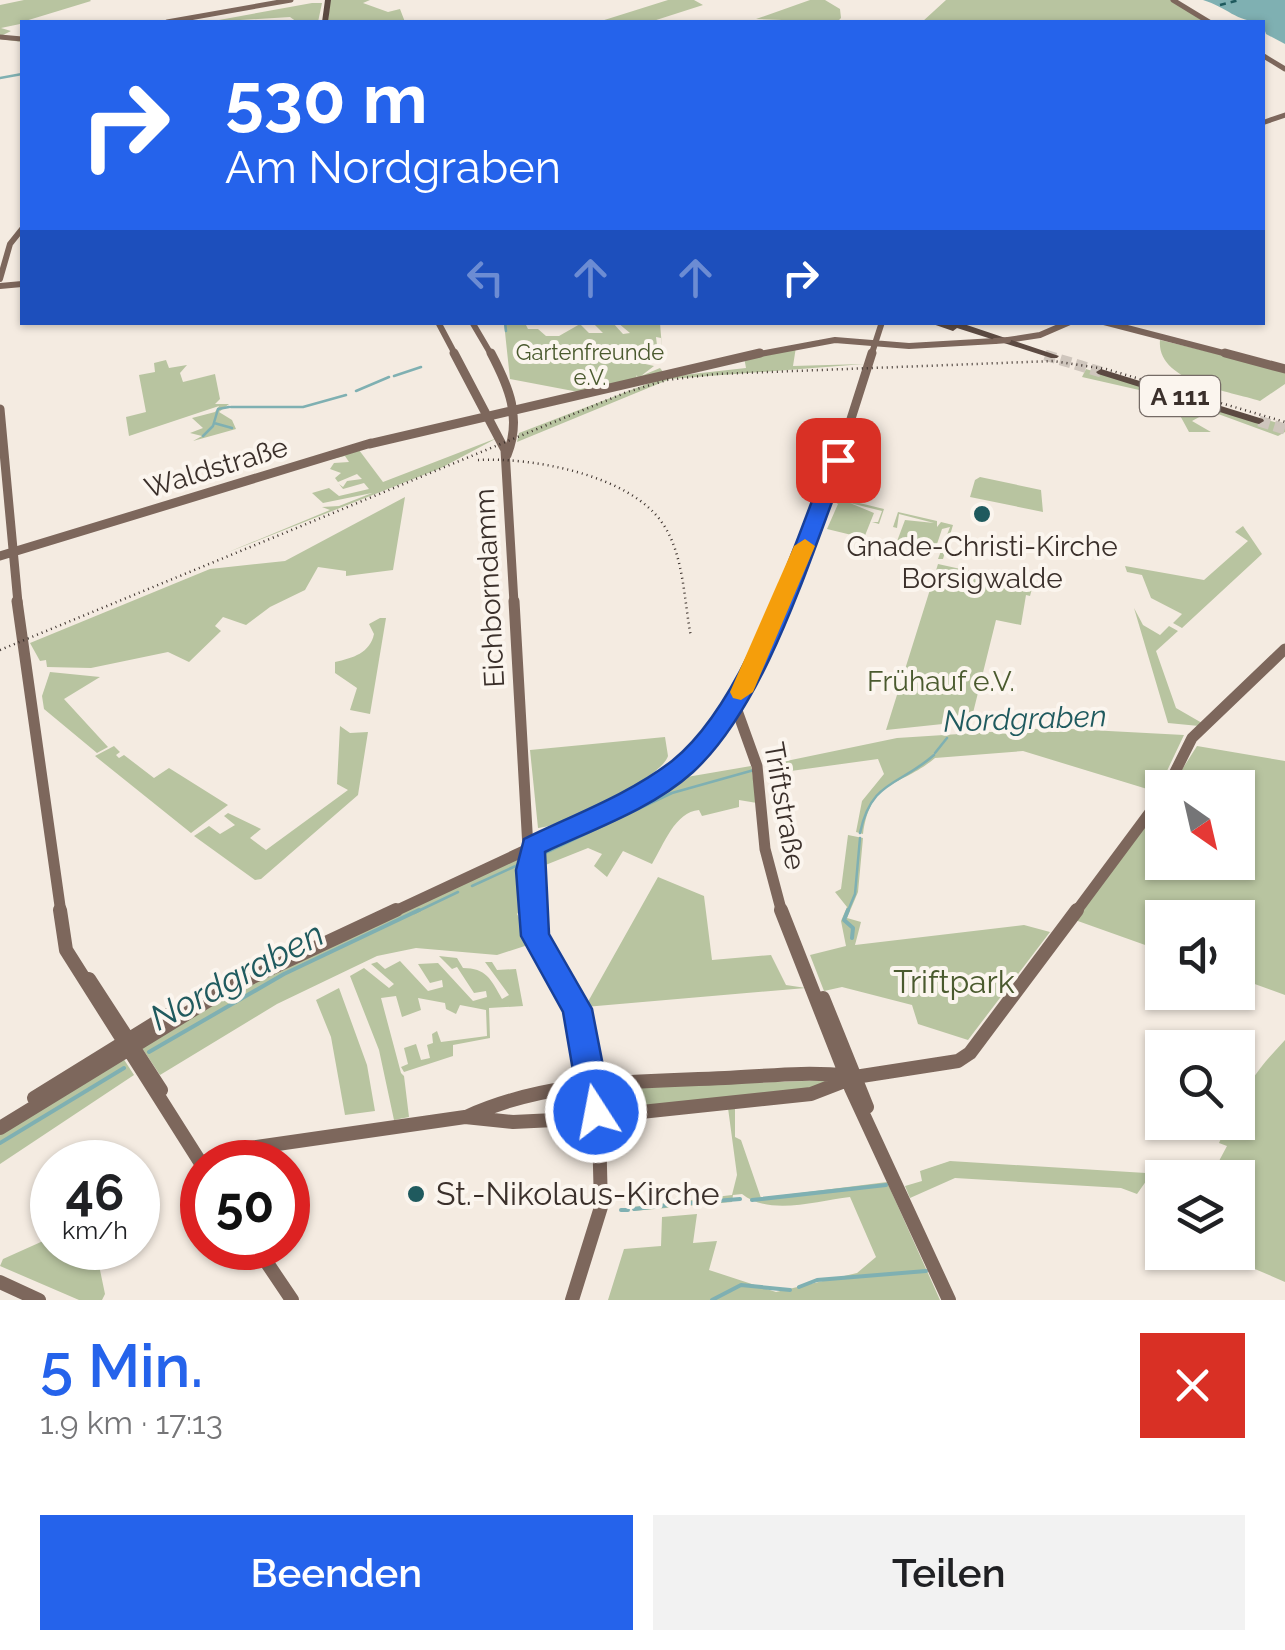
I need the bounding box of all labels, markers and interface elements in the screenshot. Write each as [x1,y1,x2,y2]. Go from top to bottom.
text: 530 m [225,57,428,139]
icon: right [60,60,190,190]
text: Am Nordgraben [225,141,561,194]
icon: left [458,250,513,305]
icon: ahead [563,250,618,305]
icon: ahead [668,250,723,305]
icon: right [773,250,828,305]
park label: Gartenfreunde e.V. [516,339,664,390]
road number: A 111 [1140,376,1220,416]
pin [796,418,881,503]
street label: Waldstraße [141,430,292,505]
icon: arrive [811,433,866,488]
street label: Eichborndamm [468,488,511,688]
marker: Gnade-Christi-Kirche Borsigwalde [971,503,993,525]
place label: Gnade-Christi-Kirche Borsigwalde [846,530,1118,595]
park label: Frühauf e.V. [867,665,1015,698]
water label: Nordgraben [943,698,1107,739]
street label: Triftstraße [757,740,812,872]
north arrow [1145,770,1255,880]
map controls [1145,770,1255,1270]
button: sound [1145,900,1255,1010]
water label: Nordgraben [143,913,330,1038]
park label: Triftpark [893,963,1015,1000]
button: search [1145,1030,1255,1140]
position arrow [544,1060,648,1164]
speed limit sign: 50 [180,1140,310,1270]
button: layers [1145,1160,1255,1270]
text: 46 [66,1163,124,1222]
place label: St.-Nikolaus-Kirche [436,1175,720,1212]
marker: St.-Nikolaus-Kirche [405,1183,427,1205]
text: km/h [62,1215,128,1245]
text: 5 Min. [40,1331,203,1401]
button: close [1140,1333,1245,1438]
text: 1.9 km · 17:13 [40,1404,223,1441]
button: Beenden [40,1515,633,1630]
button: Teilen [653,1515,1245,1630]

